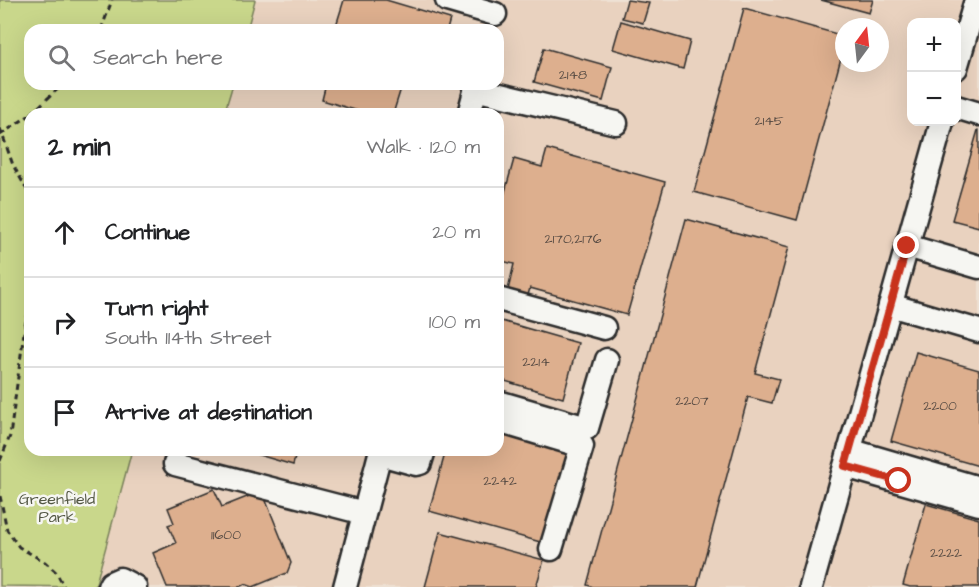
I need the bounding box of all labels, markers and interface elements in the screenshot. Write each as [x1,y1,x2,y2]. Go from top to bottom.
north arrow [835,18,889,72]
map controls [907,18,961,126]
button: + [907,18,961,72]
search box [24,24,504,90]
icon: search [45,41,78,74]
text: Search here [93,42,223,73]
house number: 2148 [559,65,587,85]
button: − [907,72,961,126]
house number: 2145 [754,111,784,131]
text: 2 min [48,129,110,165]
text: Walk · 120 m [367,133,480,161]
icon: ahead [48,216,81,249]
text: Continue [105,217,190,248]
text: 20 m [432,218,480,246]
house number: 2170,2176 [545,229,602,249]
route end [893,232,919,258]
text: Turn right [105,293,208,324]
icon: right [48,306,81,339]
text: 100 m [429,308,480,336]
text: South 114th Street [105,324,272,352]
house number: 2214 [522,352,550,372]
house number: 2207 [675,391,709,411]
icon: arrive [48,396,81,429]
house number: 2200 [923,396,957,416]
text: Arrive at destination [105,397,312,428]
route start [885,467,911,493]
house number: 2242 [483,471,517,491]
park label: Greenfield Park [19,488,95,528]
house number: 11600 [211,525,241,545]
house number: 2222 [930,543,962,563]

